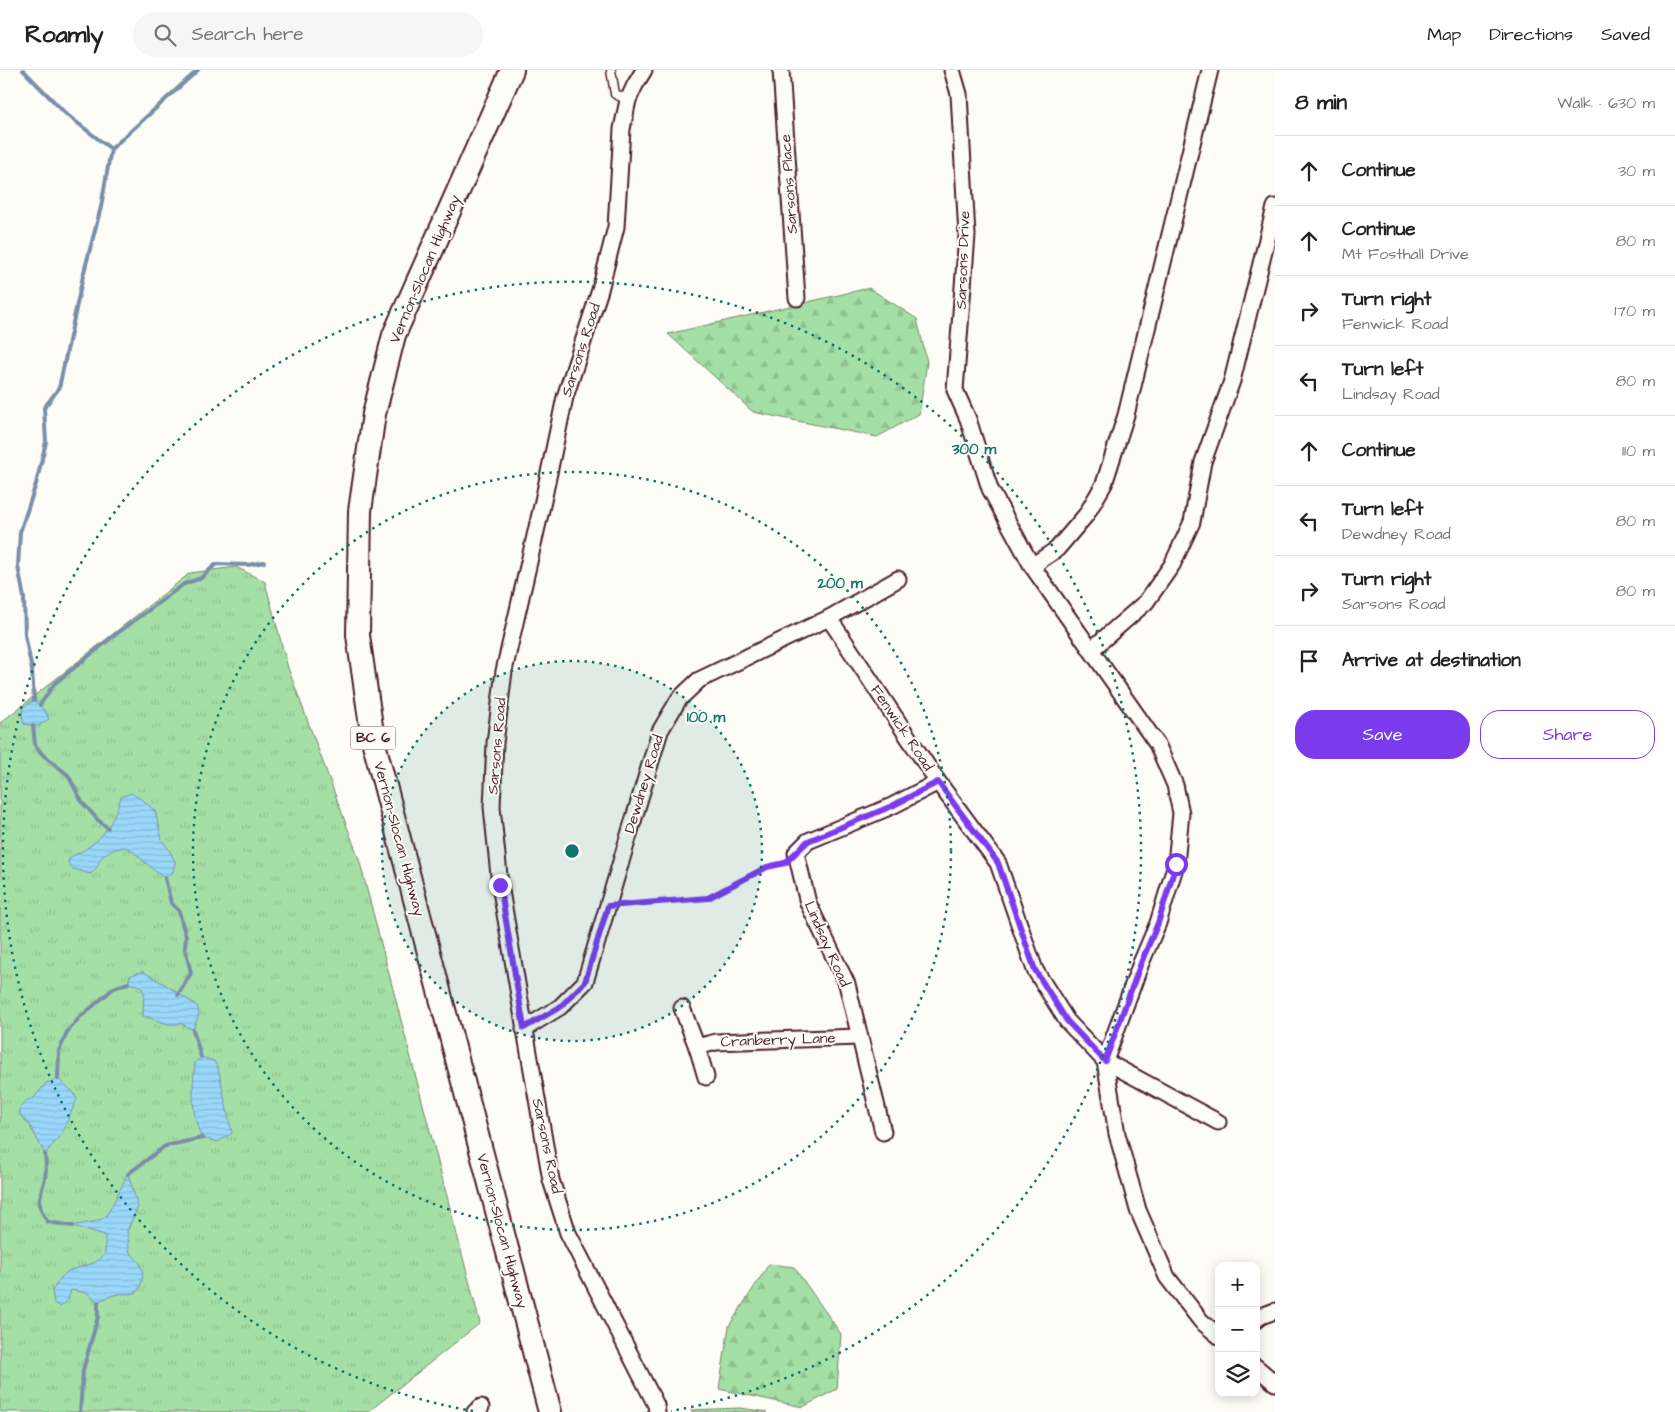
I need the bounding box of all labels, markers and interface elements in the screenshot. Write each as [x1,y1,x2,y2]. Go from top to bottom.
search box [133,12,483,57]
text: Roamly [25,18,103,52]
icon: search [151,21,179,49]
text: Search here [191,21,304,48]
text: Map [1427,22,1461,47]
text: Directions [1489,22,1573,47]
text: Saved [1601,22,1650,47]
text: 8 min [1295,88,1347,117]
text: Walk · 630 m [1557,92,1655,114]
street label: Sarsons Place [775,134,803,234]
icon: ahead [1295,157,1323,185]
text: Continue [1342,157,1416,184]
text: 30 m [1618,160,1655,182]
street label: Vernon-Slocan Highway [384,192,467,347]
street label: Sarsons Drive [951,210,975,310]
text: Continue [1342,216,1416,243]
icon: ahead [1295,227,1323,255]
text: 80 m [1616,230,1655,252]
text: Mt Fosthall Drive [1342,243,1469,265]
text: Turn right [1342,286,1431,313]
icon: right [1295,297,1323,325]
street label: Sarsons Road [556,300,606,399]
text: 170 m [1614,300,1655,322]
text: Fenwick Road [1342,313,1448,335]
text: Turn left [1342,356,1423,383]
icon: left [1295,367,1323,395]
text: 80 m [1616,370,1655,392]
text: Lindsay Road [1342,383,1440,405]
icon: ahead [1295,437,1323,465]
text: Continue [1342,437,1416,464]
text: 300 m [951,439,996,460]
text: 110 m [1622,440,1655,462]
text: Turn left [1342,496,1423,523]
icon: left [1295,507,1323,535]
text: 80 m [1616,510,1655,532]
text: Dewdney Road [1342,523,1451,545]
text: Turn right [1342,566,1431,593]
text: 200 m [816,573,863,594]
icon: right [1295,577,1323,605]
text: 80 m [1616,580,1655,602]
text: Sarsons Road [1342,593,1445,615]
icon: arrive [1295,647,1323,675]
text: Arrive at destination [1342,647,1521,674]
street label: Fenwick Road [865,681,939,775]
street label: Sarsons Road [482,696,512,795]
text: 100 m [687,707,726,728]
button: Save [1295,710,1470,759]
button: Share [1480,710,1655,759]
road number: BC 6 [350,726,396,750]
street label: Dewdney Road [619,732,670,836]
street label: Vernon-Slocan Highway [367,759,430,919]
centre of rings [563,842,581,860]
route start [1165,853,1188,876]
route end [489,874,512,897]
street label: Lindsay Road [798,898,855,991]
street label: Cranberry Lane [720,1027,836,1053]
street label: Sarsons Road [527,1096,567,1196]
street label: Vernon-Slocan Highway [470,1151,533,1311]
map controls [1215,1262,1260,1397]
button: + [1215,1262,1260,1307]
button: − [1215,1307,1260,1352]
button: layers [1215,1352,1260,1397]

